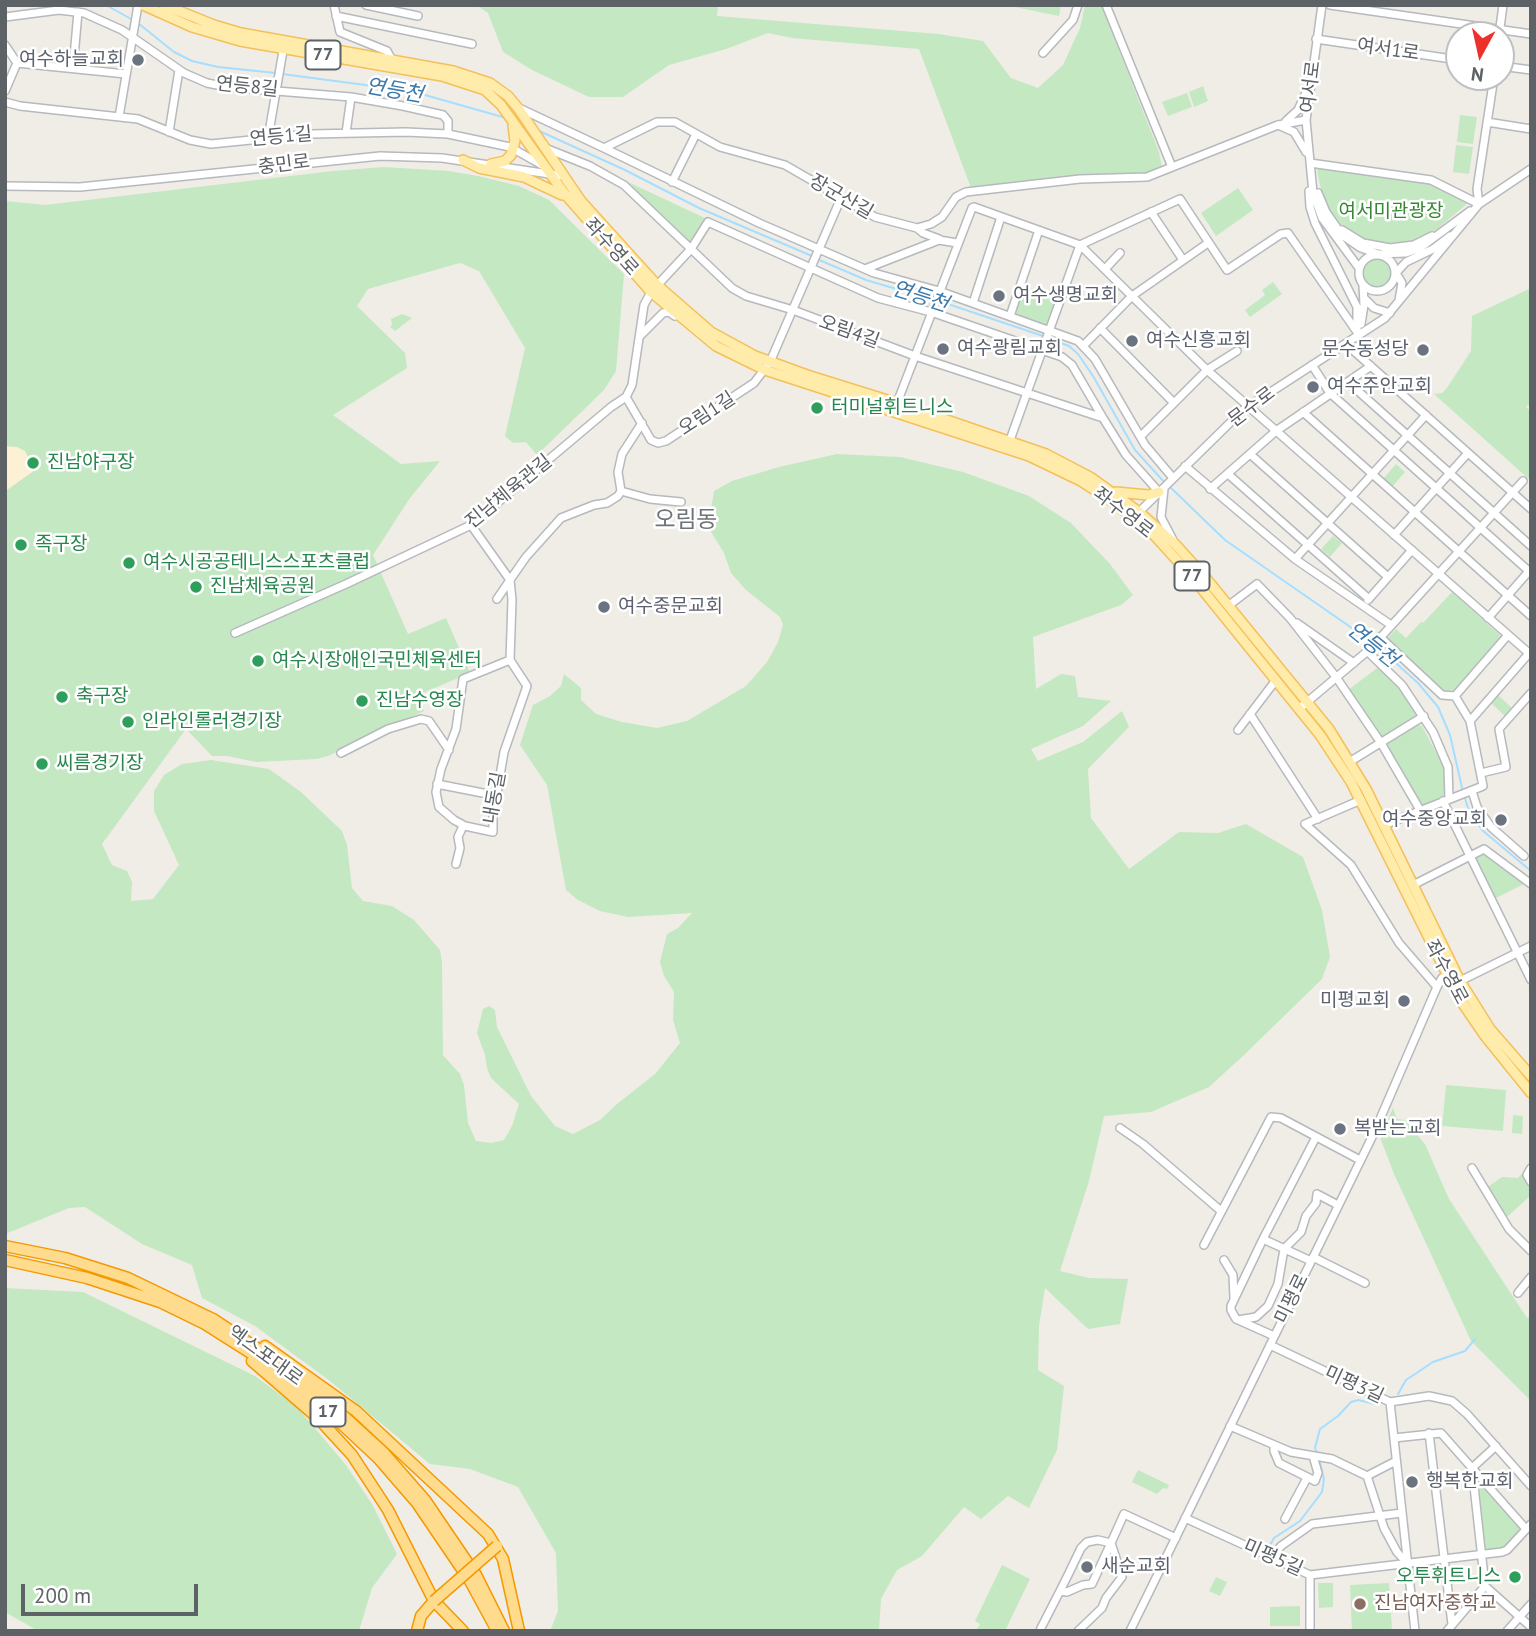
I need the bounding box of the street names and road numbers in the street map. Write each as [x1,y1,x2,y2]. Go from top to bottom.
street label: 여서1로 [1355,34,1421,66]
road number: 77 [306,40,340,70]
street label: 여서로 [1296,60,1326,114]
street label: 연등8길 [215,72,279,102]
street label: 연등1길 [249,123,313,151]
street label: 충민로 [257,150,311,180]
street label: 장군산길 [805,170,877,224]
street label: 좌수영로 [579,213,643,281]
street label: 오림4길 [816,311,882,353]
street label: 문수로 [1224,382,1280,432]
street label: 오림1길 [674,387,740,441]
street label: 진남체육관길 [461,450,557,534]
street label: 좌수영로 [1088,482,1158,544]
road number: 77 [1174,562,1210,590]
street label: 내동길 [479,770,511,826]
street label: 좌수영로 [1420,936,1472,1008]
street label: 미평로 [1270,1270,1314,1328]
street label: 엑스포대로 [223,1321,307,1391]
street label: 미평3길 [1321,1361,1387,1409]
road number: 17 [310,1398,346,1427]
street label: 미평5길 [1240,1535,1306,1581]

